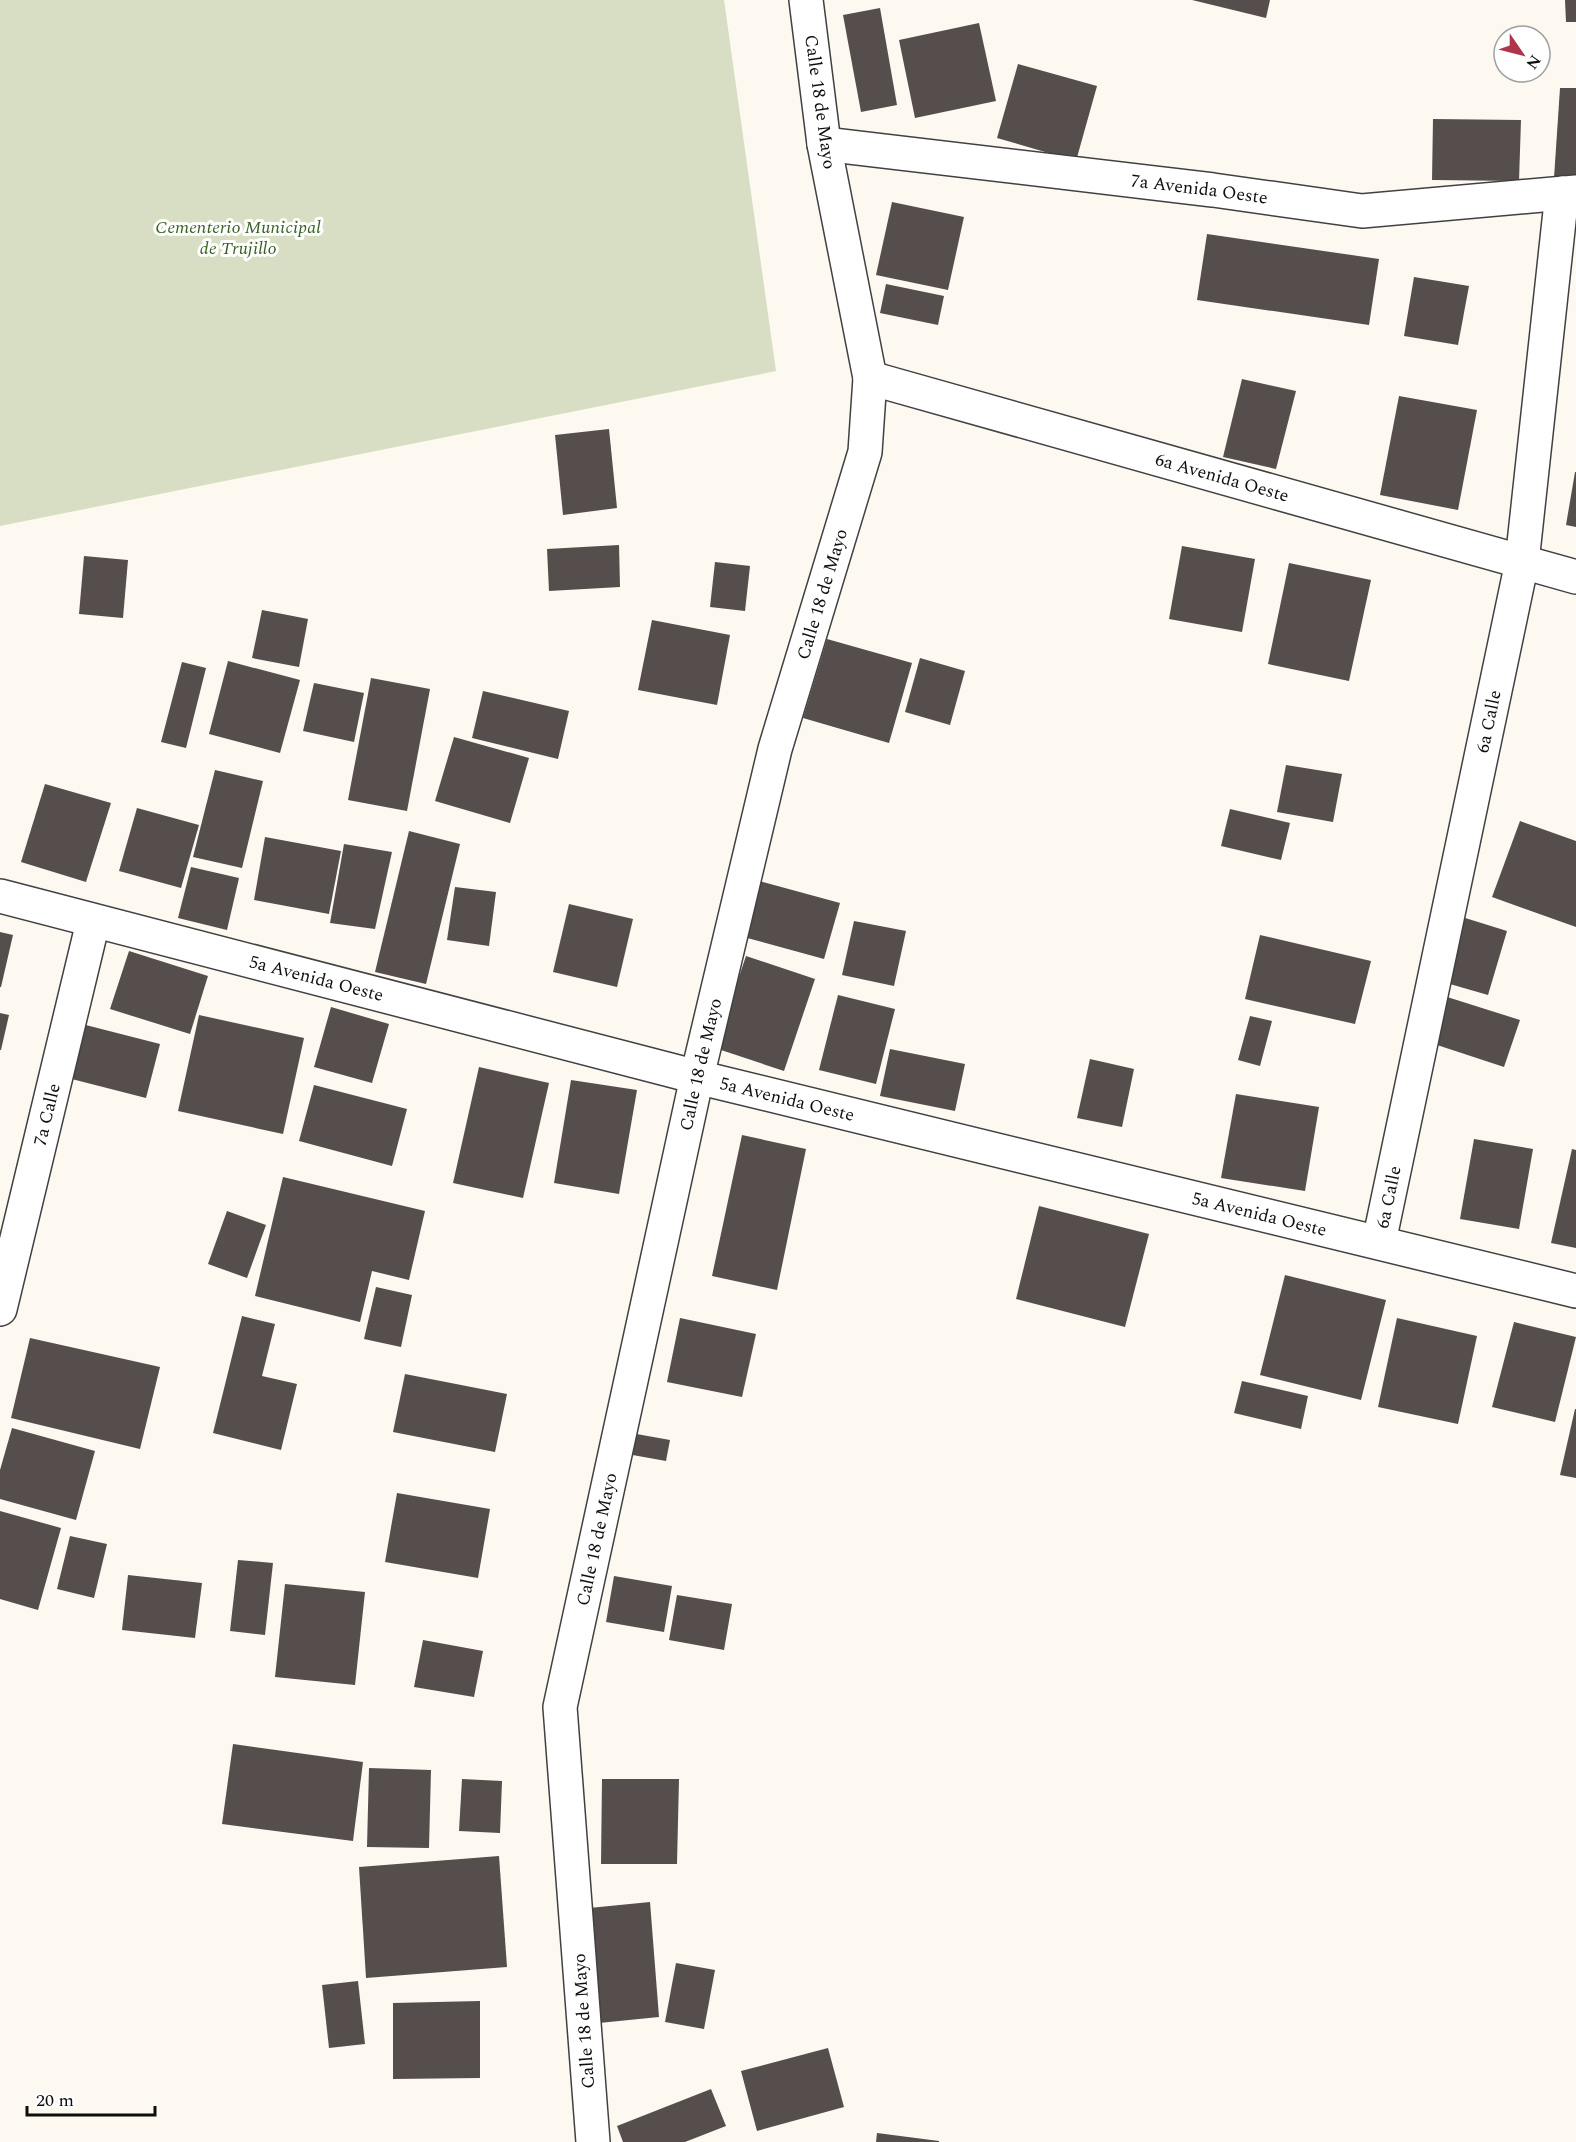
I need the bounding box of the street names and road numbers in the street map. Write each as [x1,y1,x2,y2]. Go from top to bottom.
street label: Calle 18 de Mayo [797,33,843,171]
street label: 7a Avenida Oeste [1129,167,1270,211]
street label: 6a Avenida Oeste [1152,446,1292,509]
street label: Calle 18 de Mayo [789,525,855,663]
street label: 6a Calle [1469,688,1508,755]
street label: 5a Avenida Oeste [246,948,387,1009]
street label: Calle 18 de Mayo [672,995,729,1133]
street label: 5a Avenida Oeste [717,1070,857,1128]
street label: 7a Calle [26,1081,67,1149]
street label: 6a Calle [1369,1163,1408,1231]
street label: 5a Avenida Oeste [1189,1185,1330,1243]
street label: Calle 18 de Mayo [569,1470,624,1608]
street label: Calle 18 de Mayo [566,1952,602,2090]

